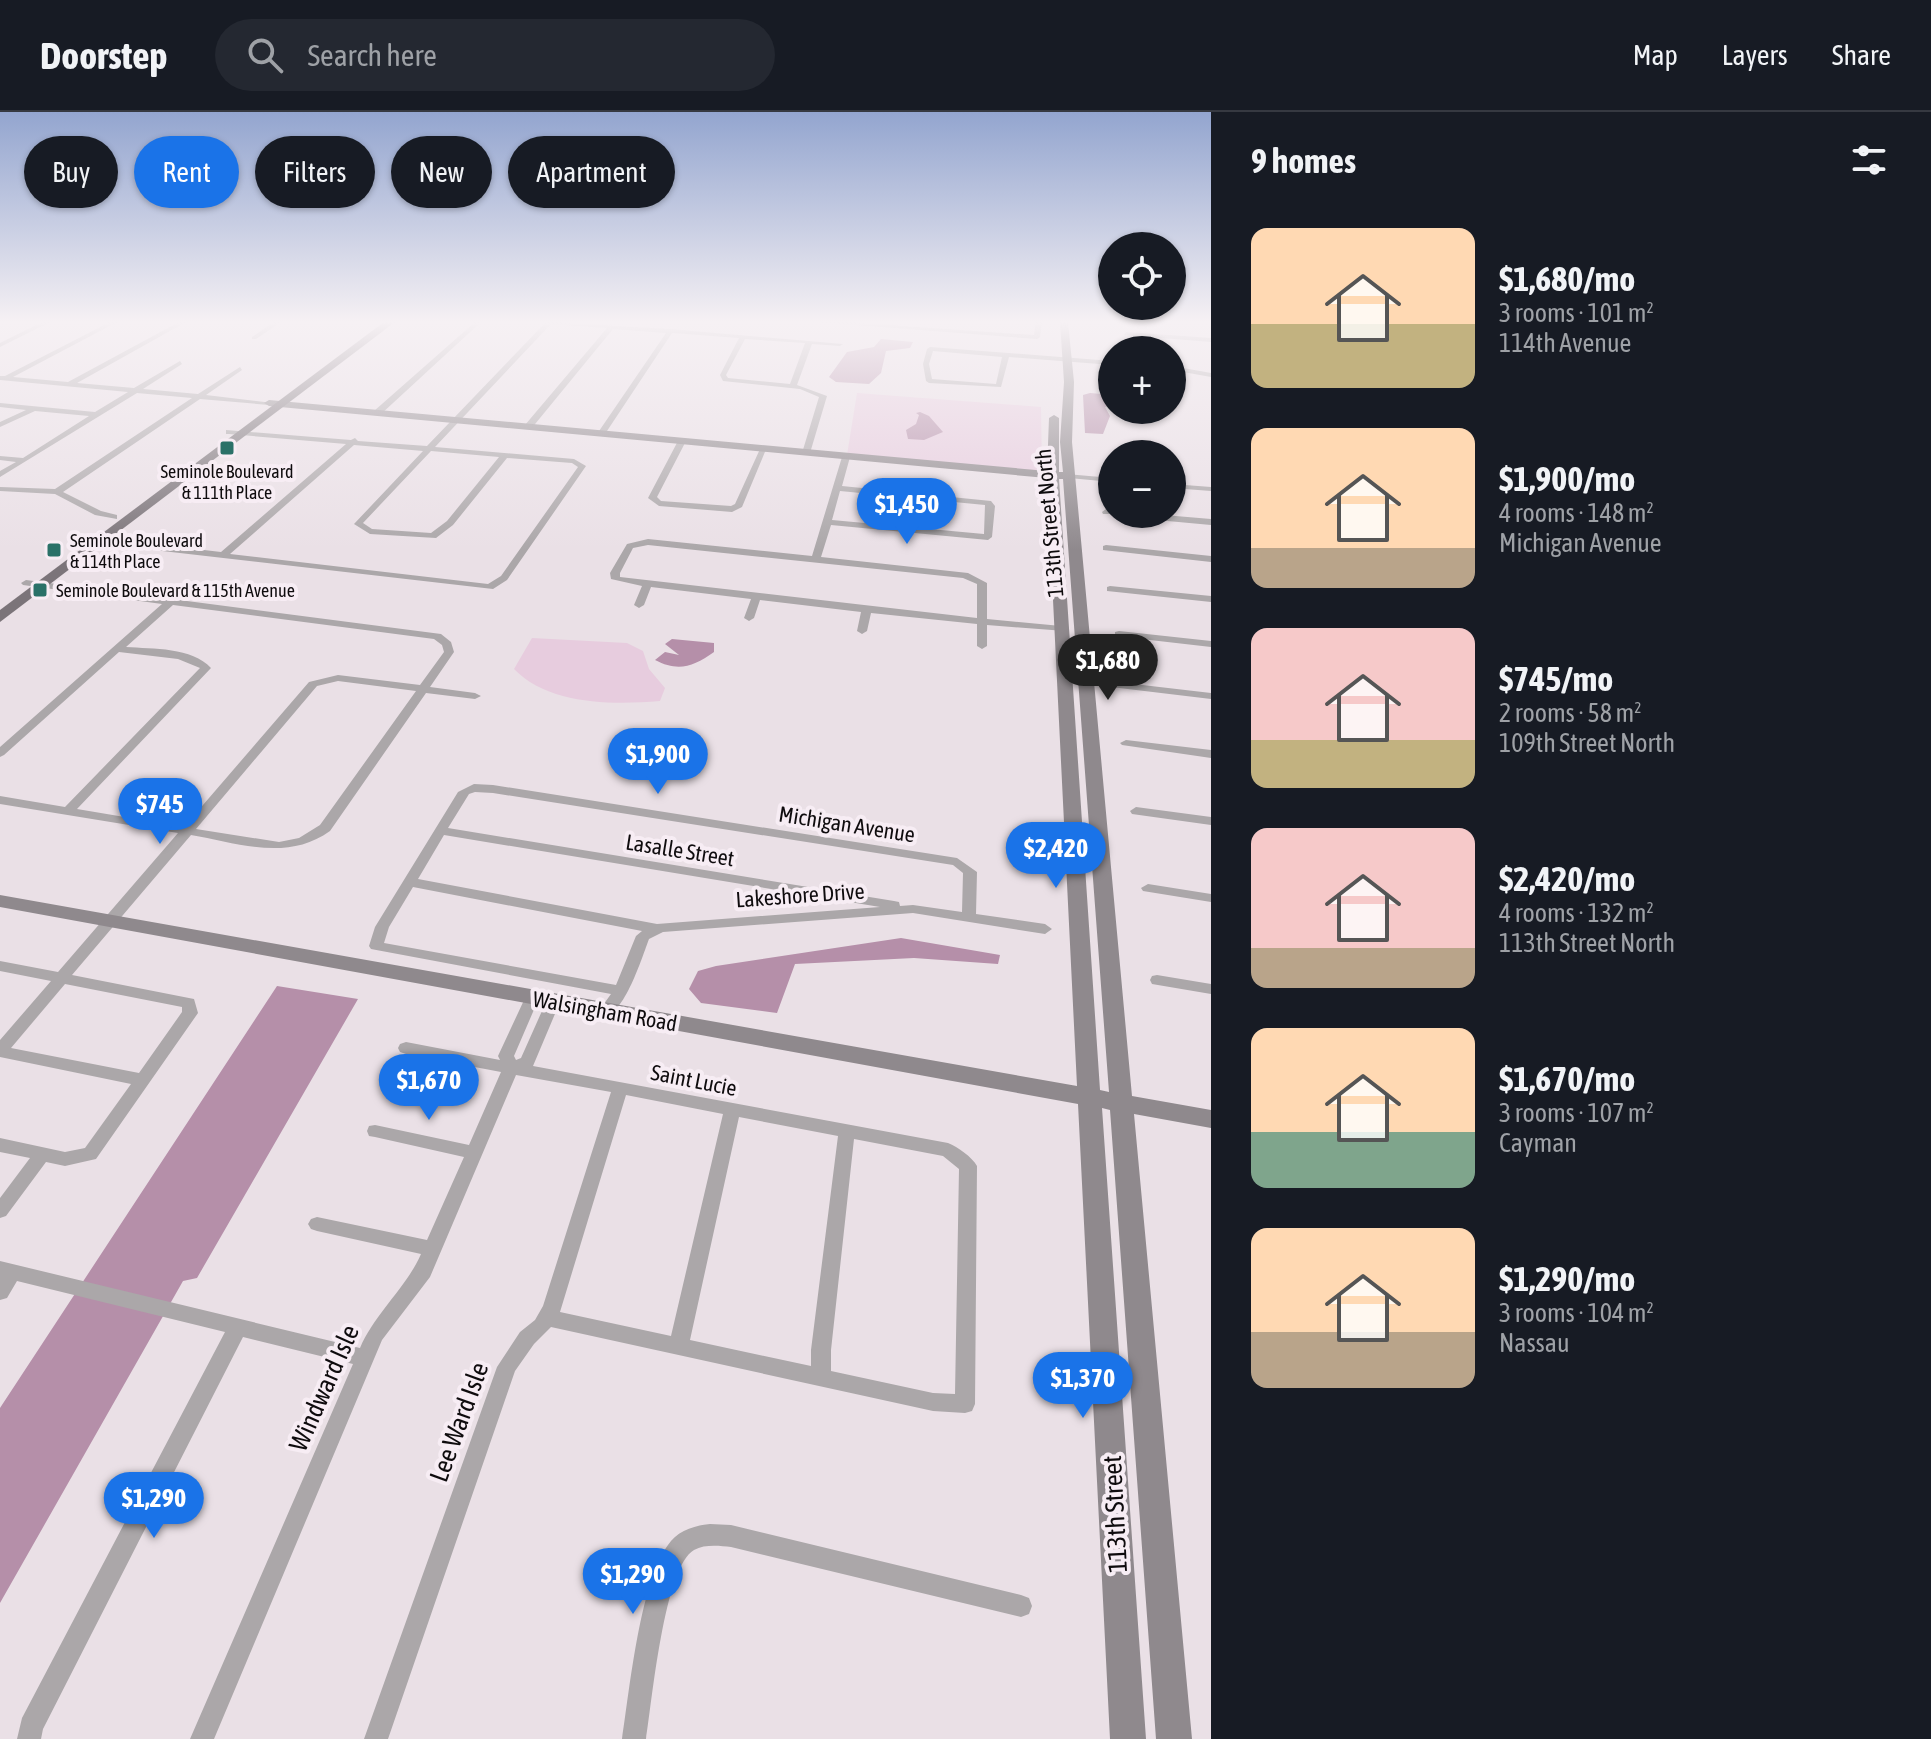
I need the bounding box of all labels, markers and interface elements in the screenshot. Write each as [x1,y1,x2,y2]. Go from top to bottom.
search box [215,19,775,91]
icon: search [243,33,287,77]
text: Doorstep [40,34,167,77]
text: Search here [307,38,437,72]
text: Map [1633,39,1678,71]
text: Layers [1722,39,1788,71]
text: Share [1832,39,1891,71]
chip: Buy [24,136,118,208]
chip: Rent [134,136,239,208]
chip: Filters [255,136,375,208]
chip: New [391,136,492,208]
chip: Apartment [508,136,675,208]
icon: filters [1847,138,1891,182]
text: 9 homes [1251,141,1356,180]
map controls [1098,232,1186,528]
button: locate [1098,232,1186,320]
text: $1,680/mo [1499,259,1635,298]
icon: home [1315,260,1411,356]
text: 3 rooms · 101 m² [1499,298,1654,328]
text: 114th Avenue [1499,328,1631,358]
button: + [1098,336,1186,424]
marker: Seminole Boulevard & 111th Place [218,439,236,457]
button: − [1098,440,1186,528]
street label: 113th Street North [1030,448,1068,598]
text: $1,900/mo [1499,459,1635,498]
icon: home [1315,460,1411,556]
place label: Seminole Boulevard & 111th Place [161,461,293,503]
pin: $1,450 [842,478,972,546]
text: $1,450 [875,489,939,519]
text: 4 rooms · 148 m² [1499,498,1654,528]
text: Michigan Avenue [1499,528,1662,558]
place label: Seminole Boulevard & 114th Place [70,530,203,572]
marker: Seminole Boulevard & 114th Place [45,541,63,559]
place label: Seminole Boulevard & 115th Avenue [56,580,295,601]
marker: Seminole Boulevard & 115th Avenue [31,581,49,599]
pin: $1,680 [1043,634,1173,702]
text: $1,680 [1076,645,1140,675]
text: $745/mo [1499,659,1613,698]
icon: home [1315,660,1411,756]
text: 2 rooms · 58 m² [1499,698,1641,728]
pin: $1,900 [593,728,723,796]
text: 109th Street North [1499,728,1675,758]
text: $1,900 [626,739,690,769]
pin: $745 [113,778,207,846]
text: $745 [136,789,184,819]
street label: Michigan Avenue [777,800,917,848]
pin: $2,420 [991,822,1121,890]
street label: Lasalle Street [624,829,736,871]
text: $2,420 [1024,833,1088,863]
text: $2,420/mo [1499,859,1635,898]
icon: home [1315,860,1411,956]
street label: Lakeshore Drive [735,878,865,912]
text: 4 rooms · 132 m² [1499,898,1654,928]
text: 113th Street North [1499,928,1675,958]
street label: Walsingham Road [531,986,679,1036]
pin: $1,670 [364,1054,494,1122]
street label: Saint Lucie [649,1059,739,1101]
text: $1,670/mo [1499,1059,1635,1098]
icon: home [1315,1060,1411,1156]
text: $1,670 [397,1065,461,1095]
text: 3 rooms · 107 m² [1499,1098,1654,1128]
text: Cayman [1499,1128,1577,1158]
text: $1,290/mo [1499,1259,1635,1298]
icon: home [1315,1260,1411,1356]
text: 3 rooms · 104 m² [1499,1298,1654,1328]
street label: Windward Isle [283,1320,365,1456]
text: Nassau [1499,1328,1569,1358]
pin: $1,370 [1018,1352,1148,1420]
street label: Lee Ward Isle [424,1358,494,1486]
text: $1,370 [1051,1363,1115,1393]
street label: 113th Street [1097,1455,1133,1573]
pin: $1,290 [89,1472,219,1540]
text: $1,290 [122,1483,186,1513]
pin: $1,290 [568,1548,698,1616]
text: $1,290 [601,1559,665,1589]

